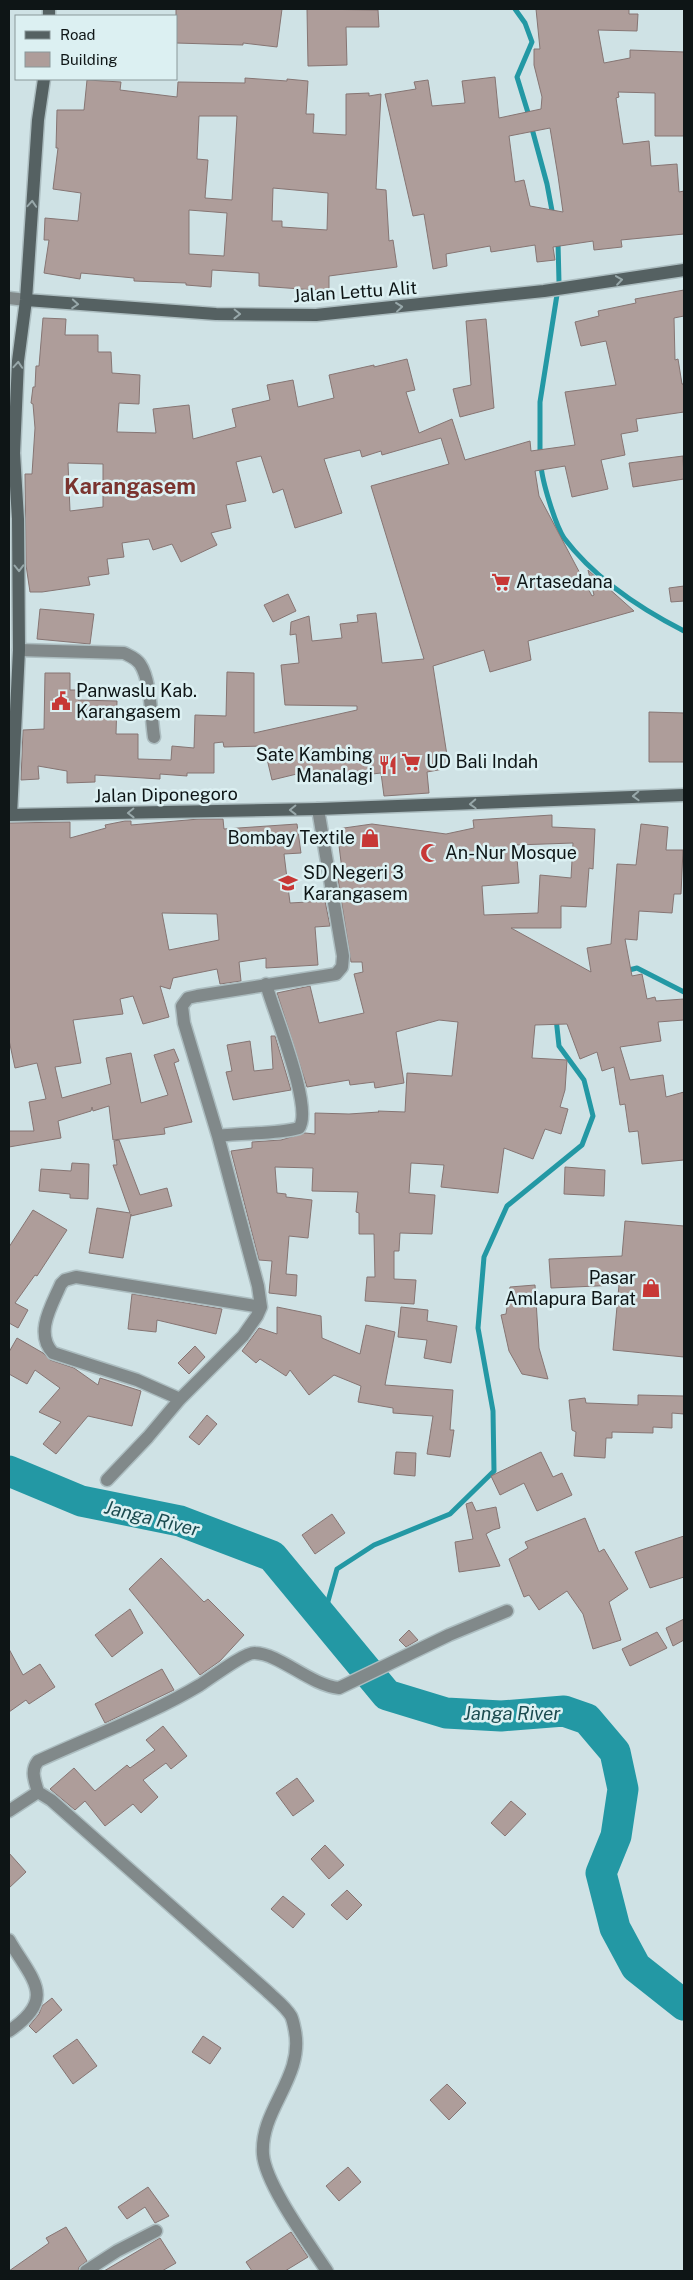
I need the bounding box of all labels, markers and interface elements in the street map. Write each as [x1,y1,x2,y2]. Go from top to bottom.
legend [15,15,178,80]
text: Road [60,26,96,43]
text: Building [60,51,118,68]
one-way arrow [27,199,38,207]
one-way arrow [616,275,624,286]
street label: Jalan Lettu Alit [292,277,418,306]
one-way arrow [71,298,79,309]
one-way arrow [395,302,403,313]
one-way arrow [233,309,241,319]
one-way arrow [13,361,24,369]
district label: Karangasem [64,473,196,499]
one-way arrow [14,564,24,572]
supermarket icon: Artasedana [490,571,512,593]
place label: Artasedana [516,571,613,592]
place label: Panwaslu Kab. Karangasem [76,680,197,722]
public building icon: Panwaslu Kab. Karangasem [50,690,72,712]
place label: Sate Kambing Manalagi [256,744,373,786]
supermarket icon: UD Bali Indah [400,751,422,773]
place label: UD Bali Indah [426,751,538,772]
restaurant icon: Sate Kambing Manalagi [377,754,399,776]
street label: Jalan Diponegoro [94,783,238,806]
one-way arrow [631,791,639,802]
one-way arrow [469,799,476,809]
one-way arrow [289,804,297,815]
one-way arrow [127,808,134,818]
place label: Bombay Textile [227,827,355,848]
shop icon: Bombay Textile [359,827,381,849]
mosque icon: An-Nur Mosque [419,842,441,864]
place label: An-Nur Mosque [445,842,577,863]
place label: SD Negeri 3 Karangasem [303,862,408,904]
school or university icon: SD Negeri 3 Karangasem [277,872,299,894]
place label: Pasar Amlapura Barat [505,1267,636,1309]
shop icon: Pasar Amlapura Barat [640,1277,662,1299]
water label: Janga River [102,1496,203,1541]
water label: Janga River [463,1702,561,1724]

